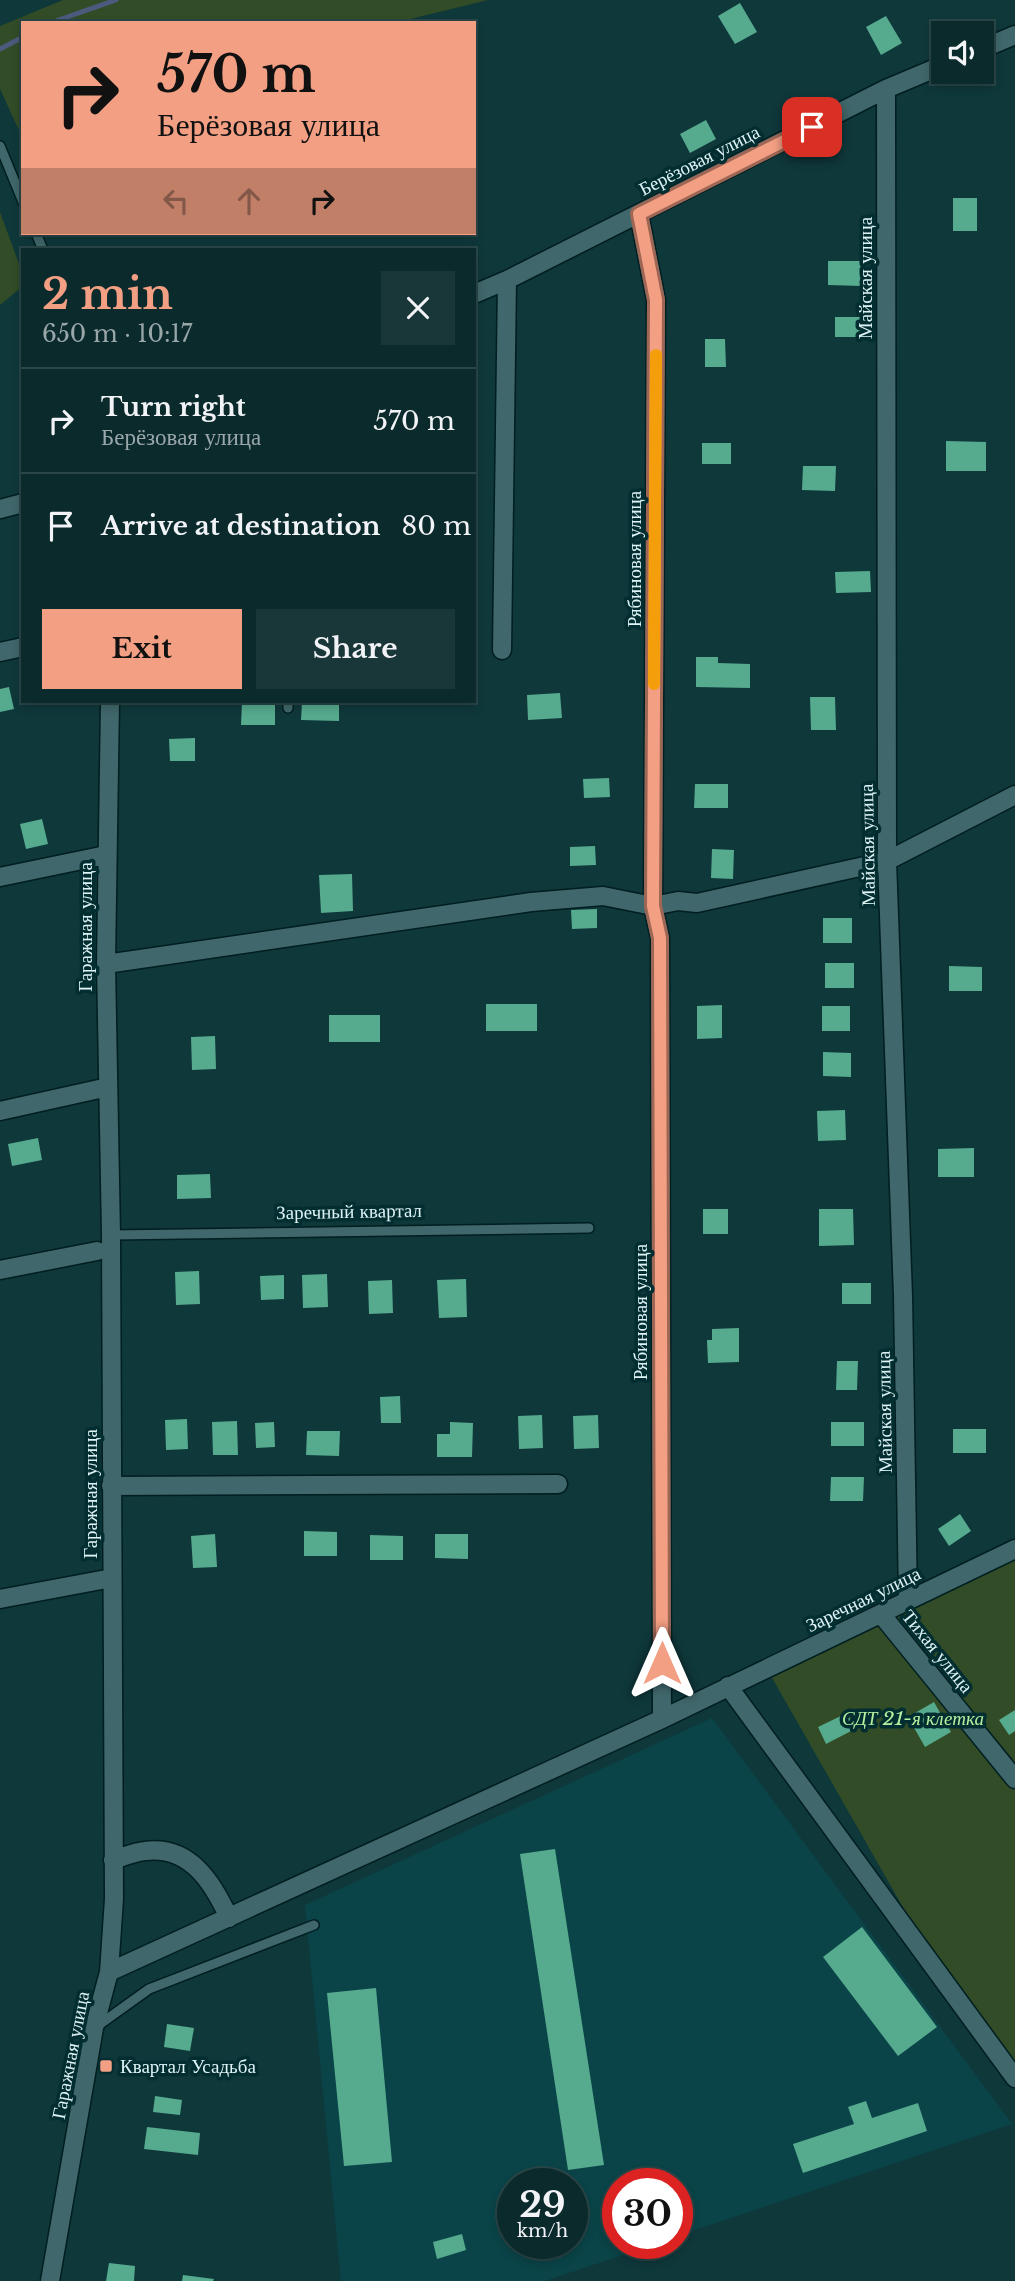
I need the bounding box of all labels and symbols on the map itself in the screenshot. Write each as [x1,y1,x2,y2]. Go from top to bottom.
pin [782,97,842,157]
street label: Берёзовая улица [635,120,764,201]
street label: Майская улица [854,216,877,339]
street label: Рябиновая улица [623,490,646,627]
street label: Майская улица [855,783,880,906]
street label: Гаражная улица [74,862,97,992]
street label: Заречный квартал [276,1199,423,1224]
street label: Рябиновая улица [629,1243,652,1380]
street label: Майская улица [872,1350,897,1473]
street label: Гаражная улица [79,1429,102,1559]
street label: Заречная улица [802,1562,925,1637]
street label: Тихая улица [897,1605,978,1698]
position arrow [625,1626,699,1700]
park label: СДТ 21-я клетка [842,1707,984,1730]
street label: Гаражная улица [47,1989,94,2121]
place label: Квартал Усадьба [120,2055,256,2078]
marker: Квартал Усадьба [98,2058,114,2074]
speed limit sign: 30 [602,2168,693,2259]

